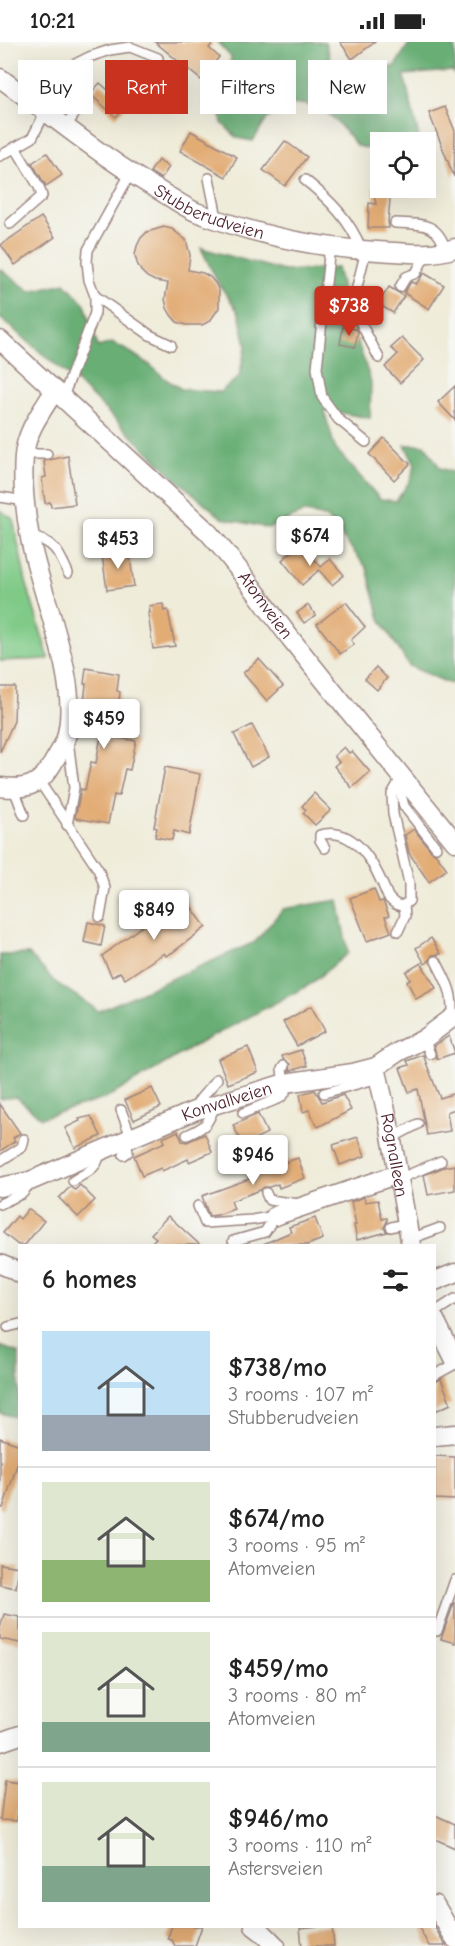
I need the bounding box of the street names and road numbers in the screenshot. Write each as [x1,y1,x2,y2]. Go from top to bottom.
street label: Stubberudveien [150,179,266,244]
street label: Atomveien [234,567,297,643]
street label: Konvallveien [178,1077,274,1126]
street label: Rognalleen [376,1111,413,1199]

